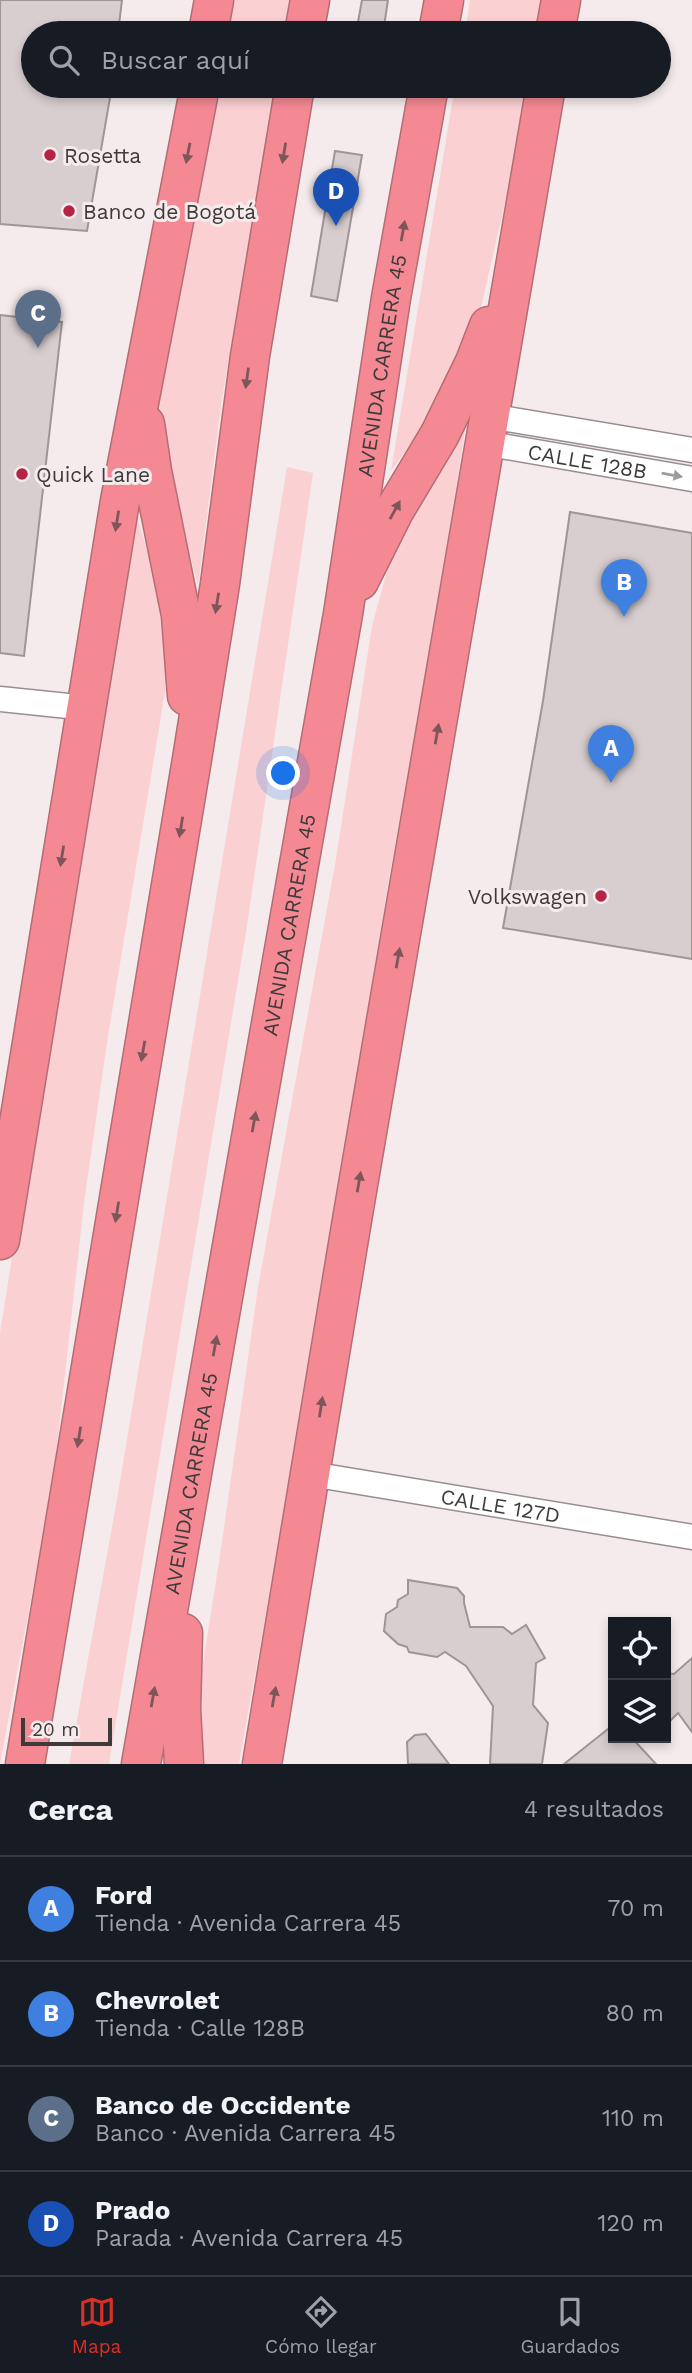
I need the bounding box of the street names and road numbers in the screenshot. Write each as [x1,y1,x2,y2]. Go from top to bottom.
street label: AVENIDA CARRERA 45 [351,252,411,479]
street label: CALLE 128B [526,438,649,484]
street label: AVENIDA CARRERA 45 [257,812,320,1038]
street label: AVENIDA CARRERA 45 [159,1370,222,1596]
street label: CALLE 127D [439,1483,562,1527]

